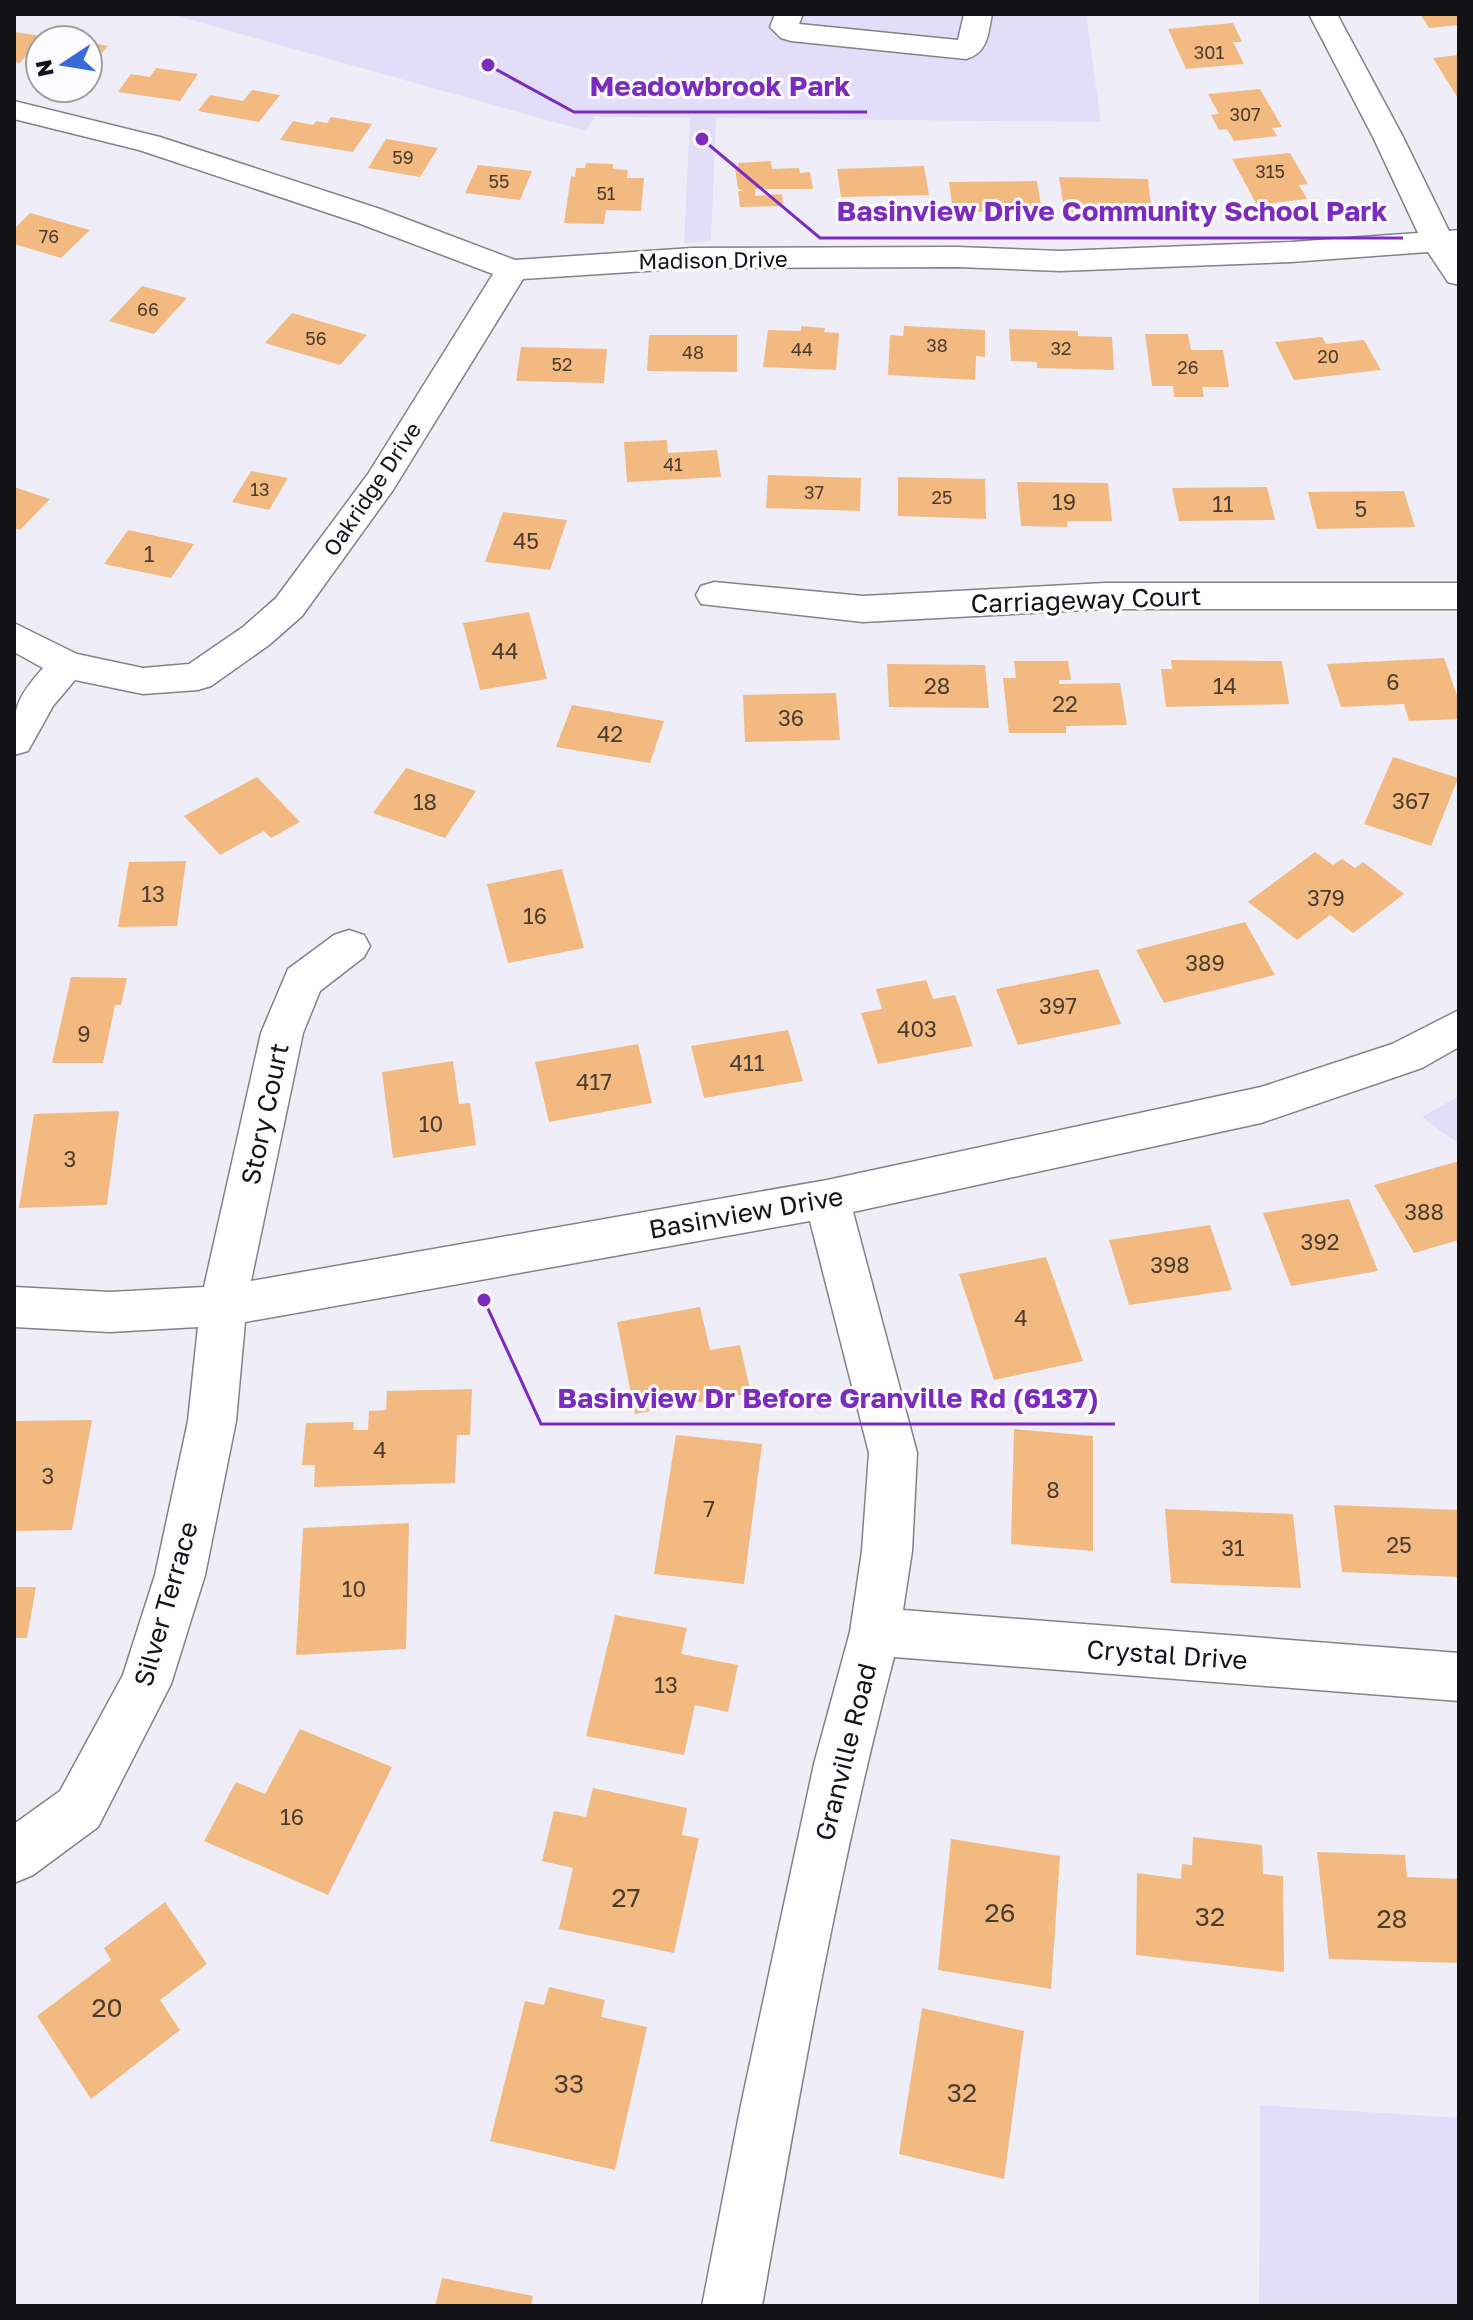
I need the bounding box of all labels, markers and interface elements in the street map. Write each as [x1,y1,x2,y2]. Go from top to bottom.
north arrow [24,24,104,104]
house number: 301 [1194,41,1224,63]
text: N [29,57,59,79]
callout: Meadowbrook Park [574,60,867,112]
text: Meadowbrook Park [589,69,851,102]
house number: 307 [1229,103,1261,125]
house number: 59 [392,146,414,168]
house number: 315 [1255,160,1285,182]
house number: 55 [489,170,509,192]
house number: 51 [596,182,616,204]
callout: Basinview Drive Community School Park [820,186,1403,238]
text: Basinview Drive Community School Park [836,194,1388,227]
house number: 76 [39,225,59,247]
street label: Madison Drive [638,245,788,274]
house number: 66 [137,298,159,320]
house number: 56 [305,327,327,349]
house number: 38 [926,334,948,356]
house number: 32 [1051,337,1071,359]
house number: 44 [791,338,813,360]
house number: 48 [682,341,704,363]
house number: 20 [1317,345,1339,367]
house number: 52 [552,353,572,375]
house number: 26 [1177,356,1199,378]
street label: Oakridge Drive [317,417,426,561]
house number: 41 [663,453,683,475]
house number: 13 [250,478,270,500]
house number: 37 [804,481,824,503]
house number: 25 [932,486,952,508]
house number: 19 [1052,488,1076,515]
house number: 11 [1212,490,1234,517]
house number: 5 [1355,495,1367,522]
house number: 45 [513,527,539,554]
house number: 1 [144,540,155,567]
street label: Carriageway Court [970,580,1202,619]
house number: 44 [492,637,518,664]
house number: 6 [1386,668,1400,695]
house number: 28 [924,672,950,699]
house number: 14 [1213,672,1237,699]
house number: 22 [1052,690,1078,717]
house number: 36 [778,704,804,731]
house number: 42 [597,720,623,747]
house number: 367 [1392,787,1430,814]
house number: 18 [413,788,437,815]
house number: 13 [141,880,165,907]
house number: 379 [1307,884,1345,911]
house number: 16 [523,902,547,929]
house number: 389 [1185,949,1225,976]
house number: 397 [1039,992,1077,1019]
house number: 403 [897,1015,937,1042]
house number: 9 [77,1020,91,1047]
street label: Story Court [234,1040,295,1188]
house number: 411 [730,1049,765,1076]
house number: 417 [576,1068,612,1095]
house number: 10 [419,1110,443,1137]
house number: 3 [64,1145,76,1172]
street label: Basinview Drive [646,1180,845,1245]
house number: 388 [1404,1198,1444,1225]
house number: 392 [1301,1228,1339,1255]
house number: 398 [1150,1251,1190,1278]
house number: 4 [1014,1304,1028,1331]
callout: Basinview Dr Before Granville Rd (6137) [541,1372,1115,1424]
text: Basinview Dr Before Granville Rd (6137) [557,1381,1099,1414]
house number: 4 [373,1436,387,1463]
house number: 3 [42,1462,54,1489]
house number: 8 [1046,1476,1060,1503]
house number: 7 [703,1495,715,1522]
street label: Silver Terrace [127,1518,204,1690]
house number: 25 [1386,1531,1412,1558]
house number: 31 [1221,1534,1245,1561]
house number: 10 [342,1575,366,1602]
street label: Crystal Drive [1086,1633,1249,1676]
street label: Granville Road [809,1660,883,1844]
house number: 13 [654,1671,678,1698]
house number: 16 [280,1803,304,1830]
house number: 27 [612,1882,640,1913]
house number: 26 [985,1897,1015,1928]
house number: 32 [1195,1901,1225,1932]
house number: 28 [1377,1903,1407,1934]
house number: 20 [91,1992,123,2023]
house number: 33 [554,2068,584,2099]
house number: 32 [947,2077,977,2108]

